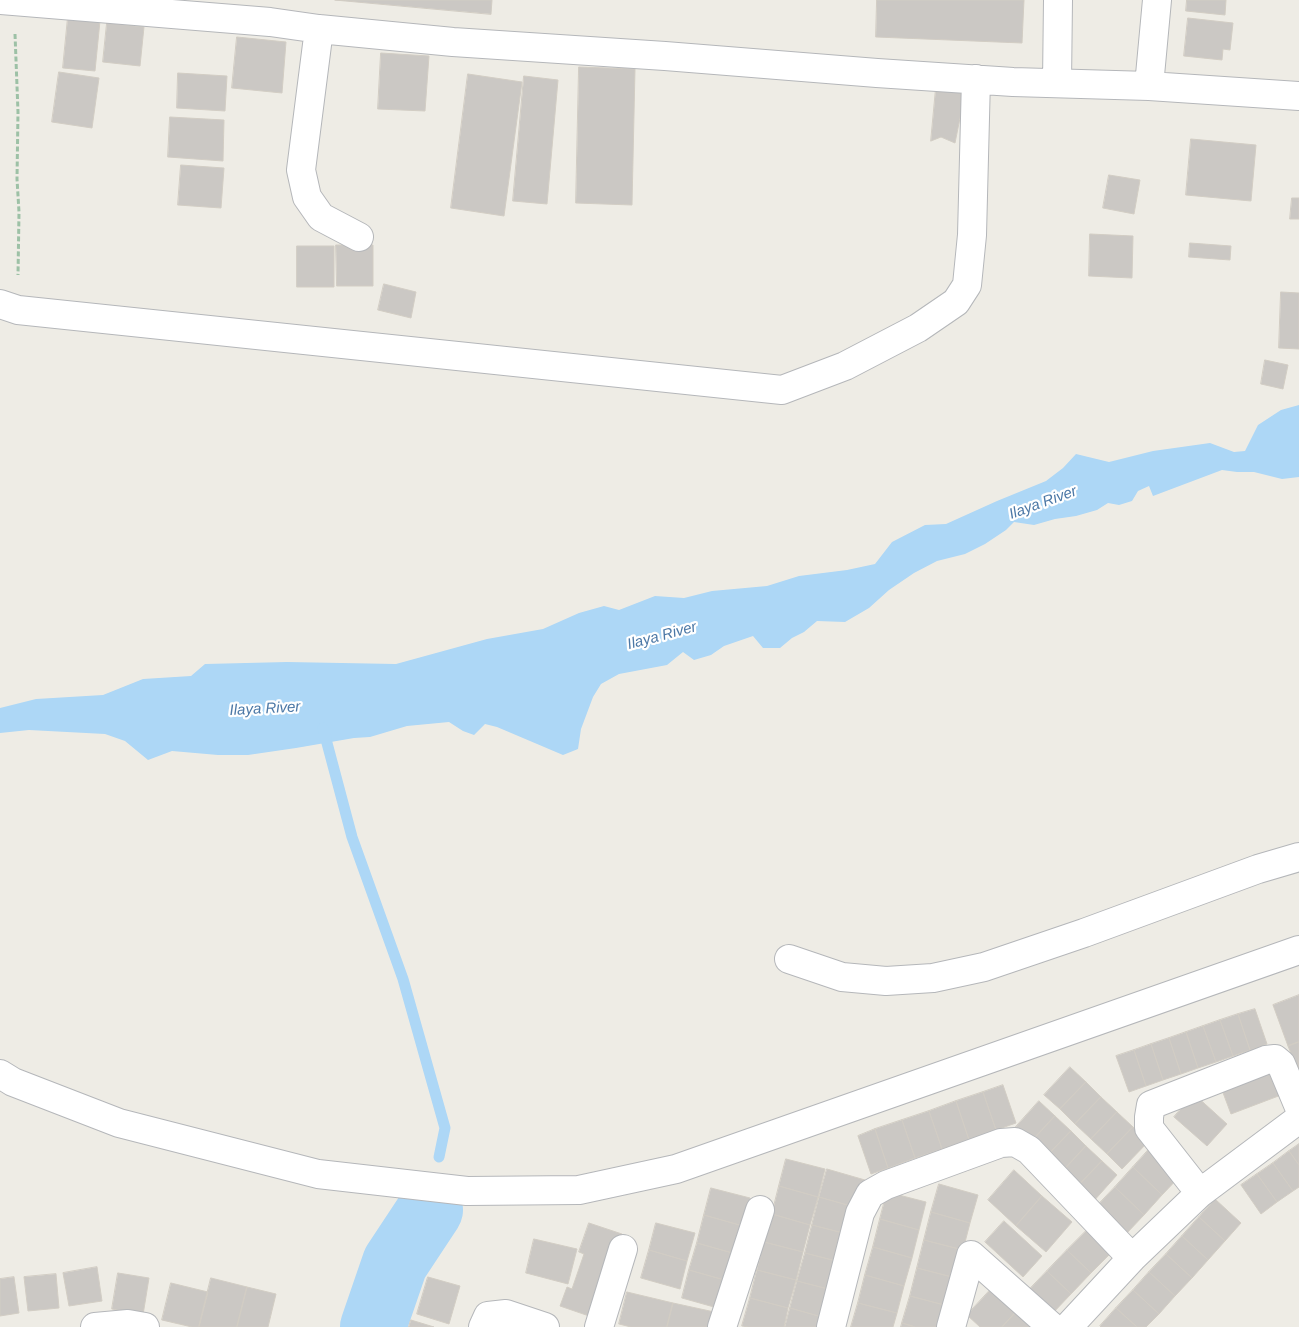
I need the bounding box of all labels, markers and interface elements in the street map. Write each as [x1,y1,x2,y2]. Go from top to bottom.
water label: Ilaya River [1007,482,1079,524]
water label: Ilaya River [625,618,699,654]
water label: Ilaya River [229,698,301,720]

